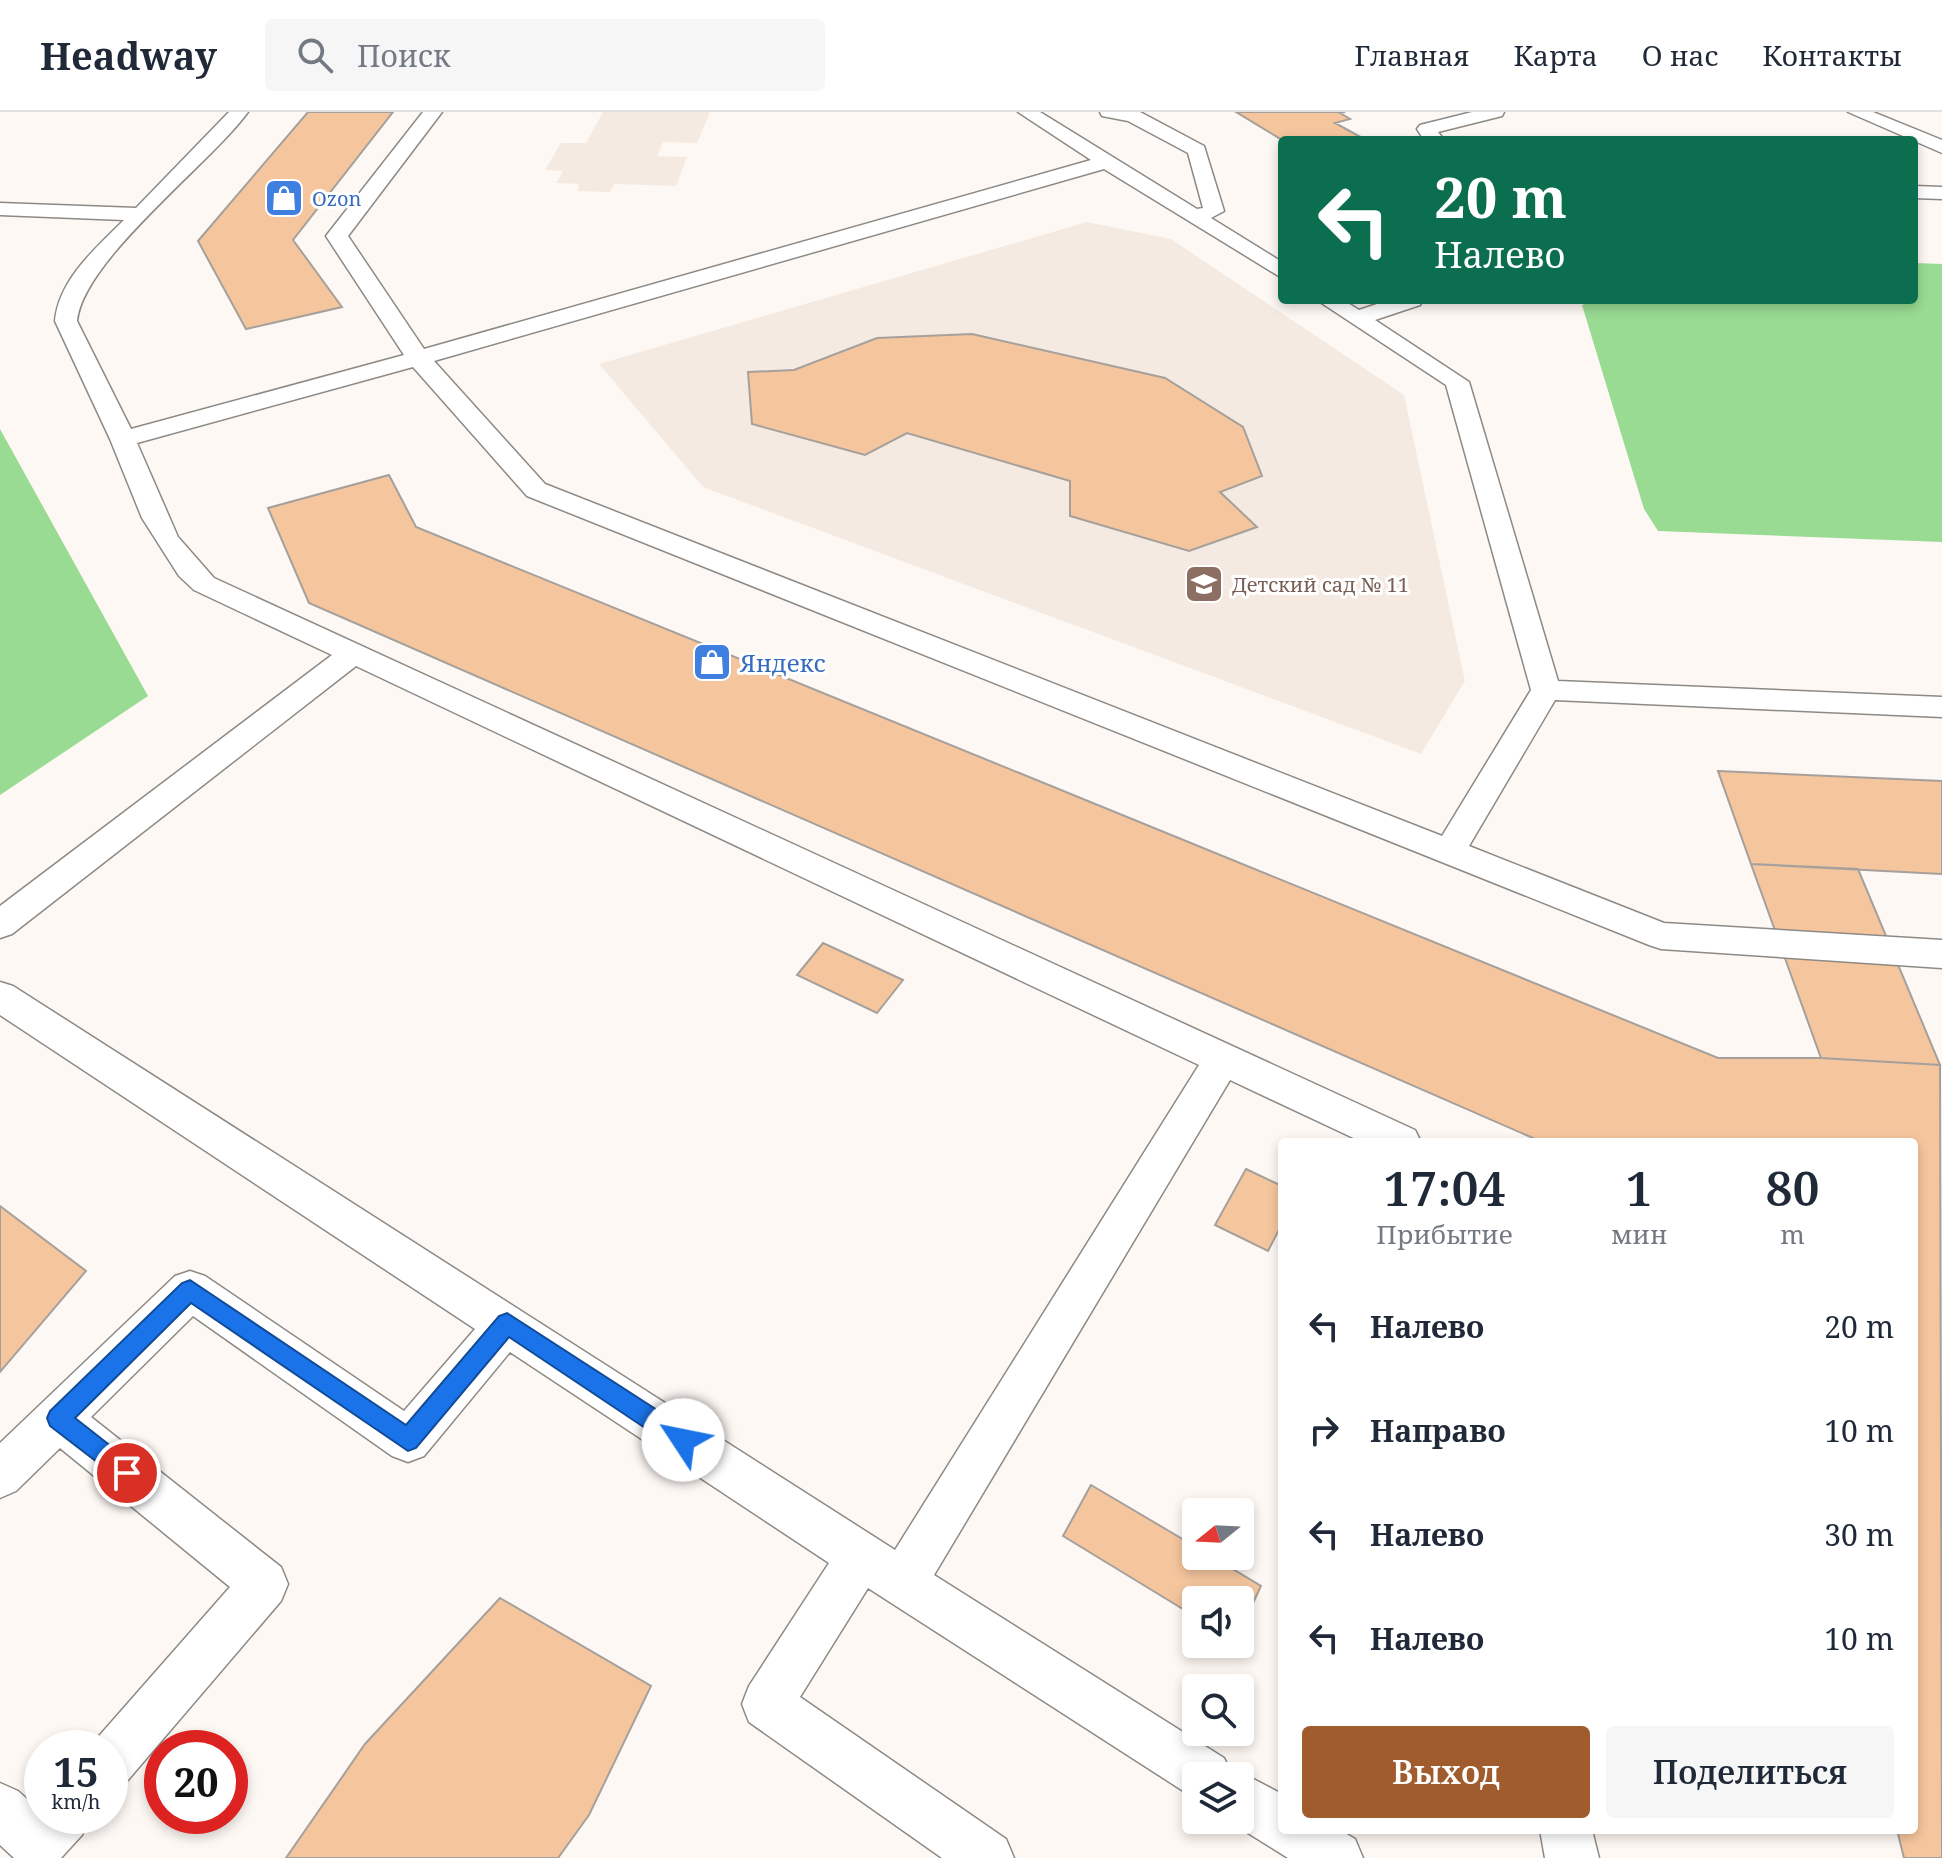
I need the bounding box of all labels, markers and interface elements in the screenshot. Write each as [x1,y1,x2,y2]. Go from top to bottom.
search box [265,19,825,91]
text: Headway [40,29,217,81]
icon: search [293,33,337,77]
text: Поиск [357,35,451,76]
text: Главная [1354,36,1469,74]
text: Карта [1513,36,1598,74]
text: О нас [1642,36,1718,74]
text: Контакты [1762,36,1902,74]
text: 20 m [1434,158,1567,234]
icon: left [1302,168,1406,272]
shop icon: Ozon [263,177,305,219]
place label: Ozon [312,185,362,212]
text: Налево [1434,230,1565,279]
school or university icon: Детский сад № 11 [1183,563,1225,605]
place label: Детский сад № 11 [1232,571,1409,598]
shop icon: Яндекс [691,641,733,683]
place label: Яндекс [739,646,826,679]
text: 17:04 [1383,1155,1506,1220]
text: 1 [1626,1155,1653,1220]
text: 80 [1766,1155,1820,1220]
text: Прибытие [1376,1216,1513,1252]
text: мин [1611,1216,1667,1252]
text: m [1780,1216,1805,1252]
icon: left [1302,1304,1346,1348]
text: Налево [1370,1306,1484,1347]
text: 20 m [1824,1306,1894,1347]
position arrow [641,1398,725,1482]
icon: right [1302,1408,1346,1452]
text: Направо [1370,1410,1506,1451]
text: 10 m [1824,1410,1894,1451]
pin [93,1439,161,1507]
icon: arrive [105,1451,149,1495]
north arrow [1182,1498,1254,1570]
map controls [1182,1498,1254,1834]
icon: left [1302,1512,1346,1556]
text: Налево [1370,1514,1484,1555]
text: 30 m [1824,1514,1894,1555]
button: sound [1182,1586,1254,1658]
icon: left [1302,1616,1346,1660]
text: Налево [1370,1618,1484,1659]
text: 10 m [1824,1618,1894,1659]
button: search [1182,1674,1254,1746]
button: Выход [1302,1726,1590,1818]
button: Поделиться [1606,1726,1894,1818]
speed limit sign: 20 [144,1730,248,1834]
text: 15 [53,1744,99,1799]
button: layers [1182,1762,1254,1834]
text: km/h [51,1788,101,1815]

